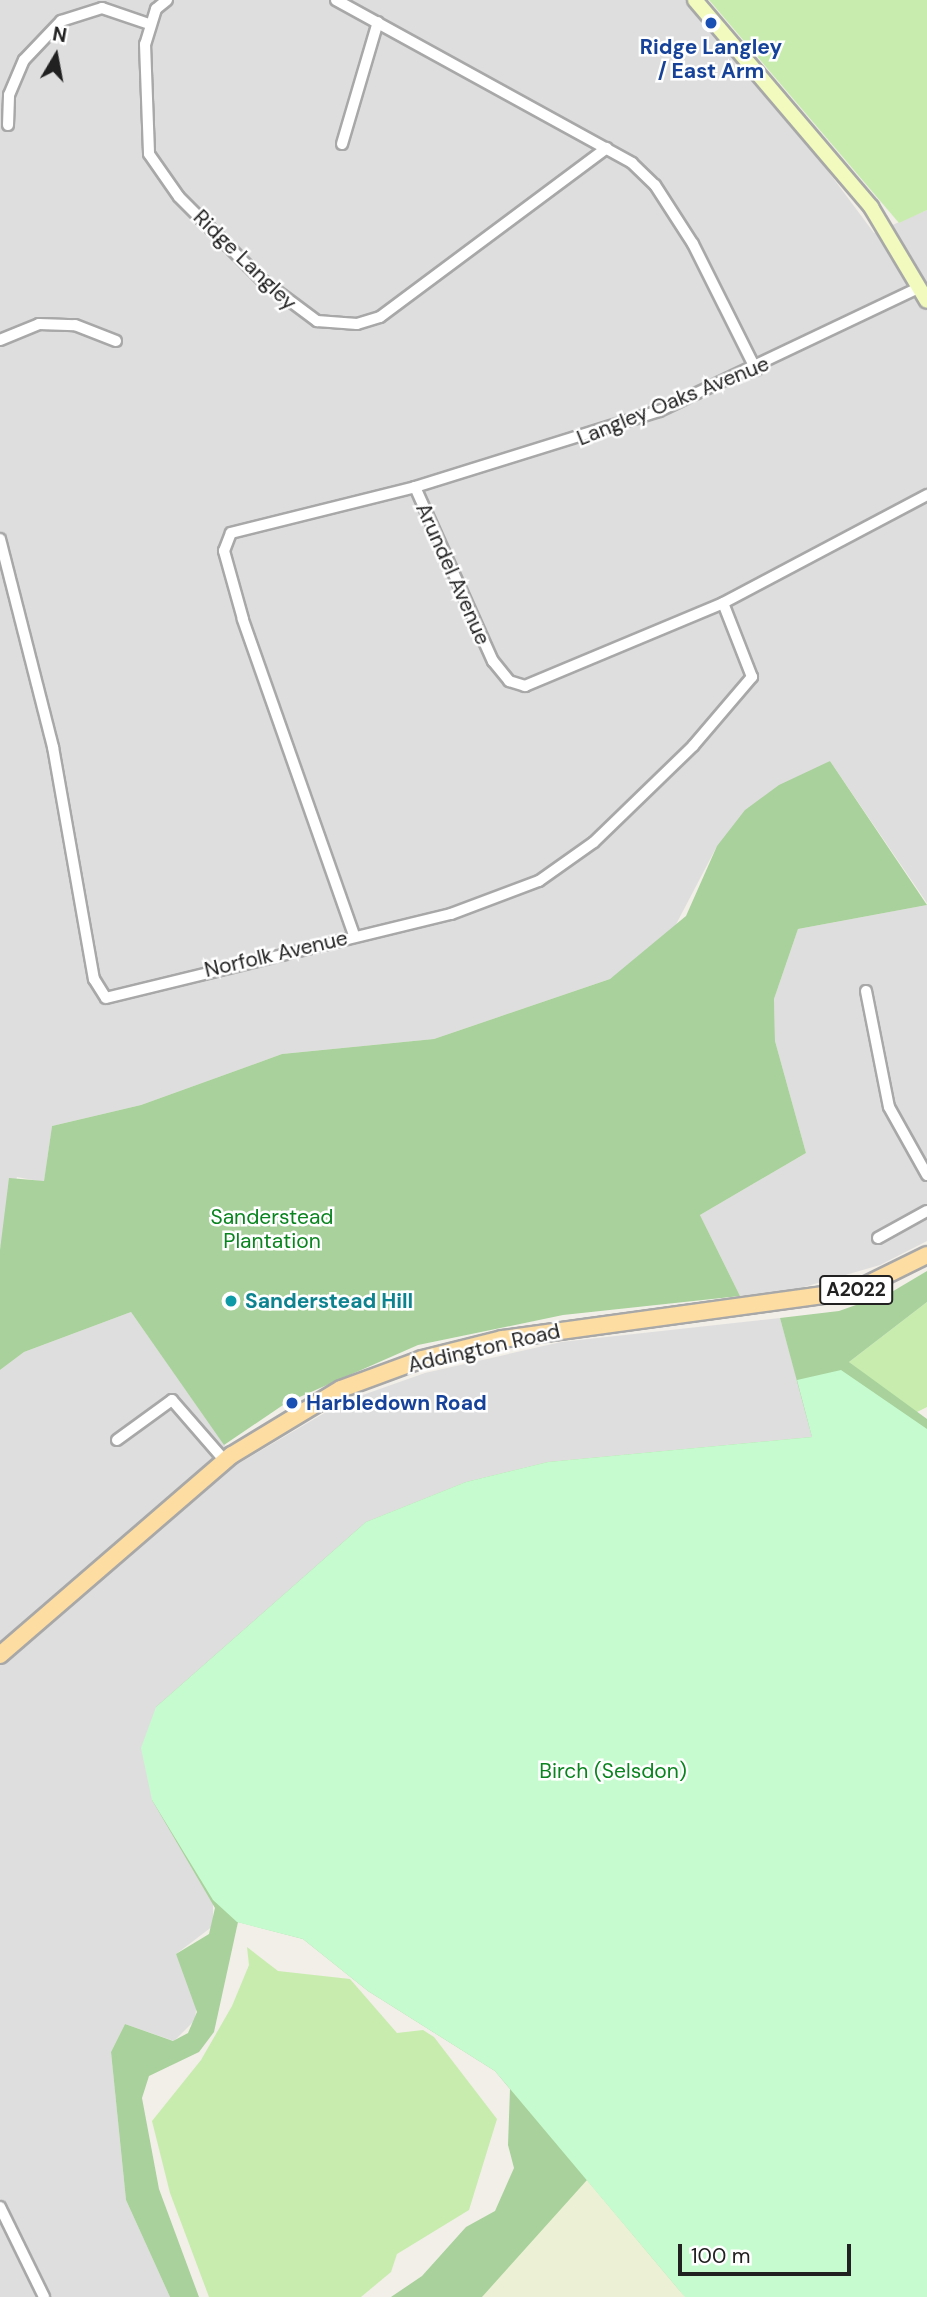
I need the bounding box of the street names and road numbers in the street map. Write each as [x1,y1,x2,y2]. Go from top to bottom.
street label: Ridge Langley [188,205,302,315]
street label: Langley Oaks Avenue [573,351,773,451]
street label: Arundel Avenue [410,499,496,649]
street label: Norfolk Avenue [202,925,350,983]
road number: A2022 [818,1274,894,1306]
street label: Addington Road [405,1318,563,1378]

